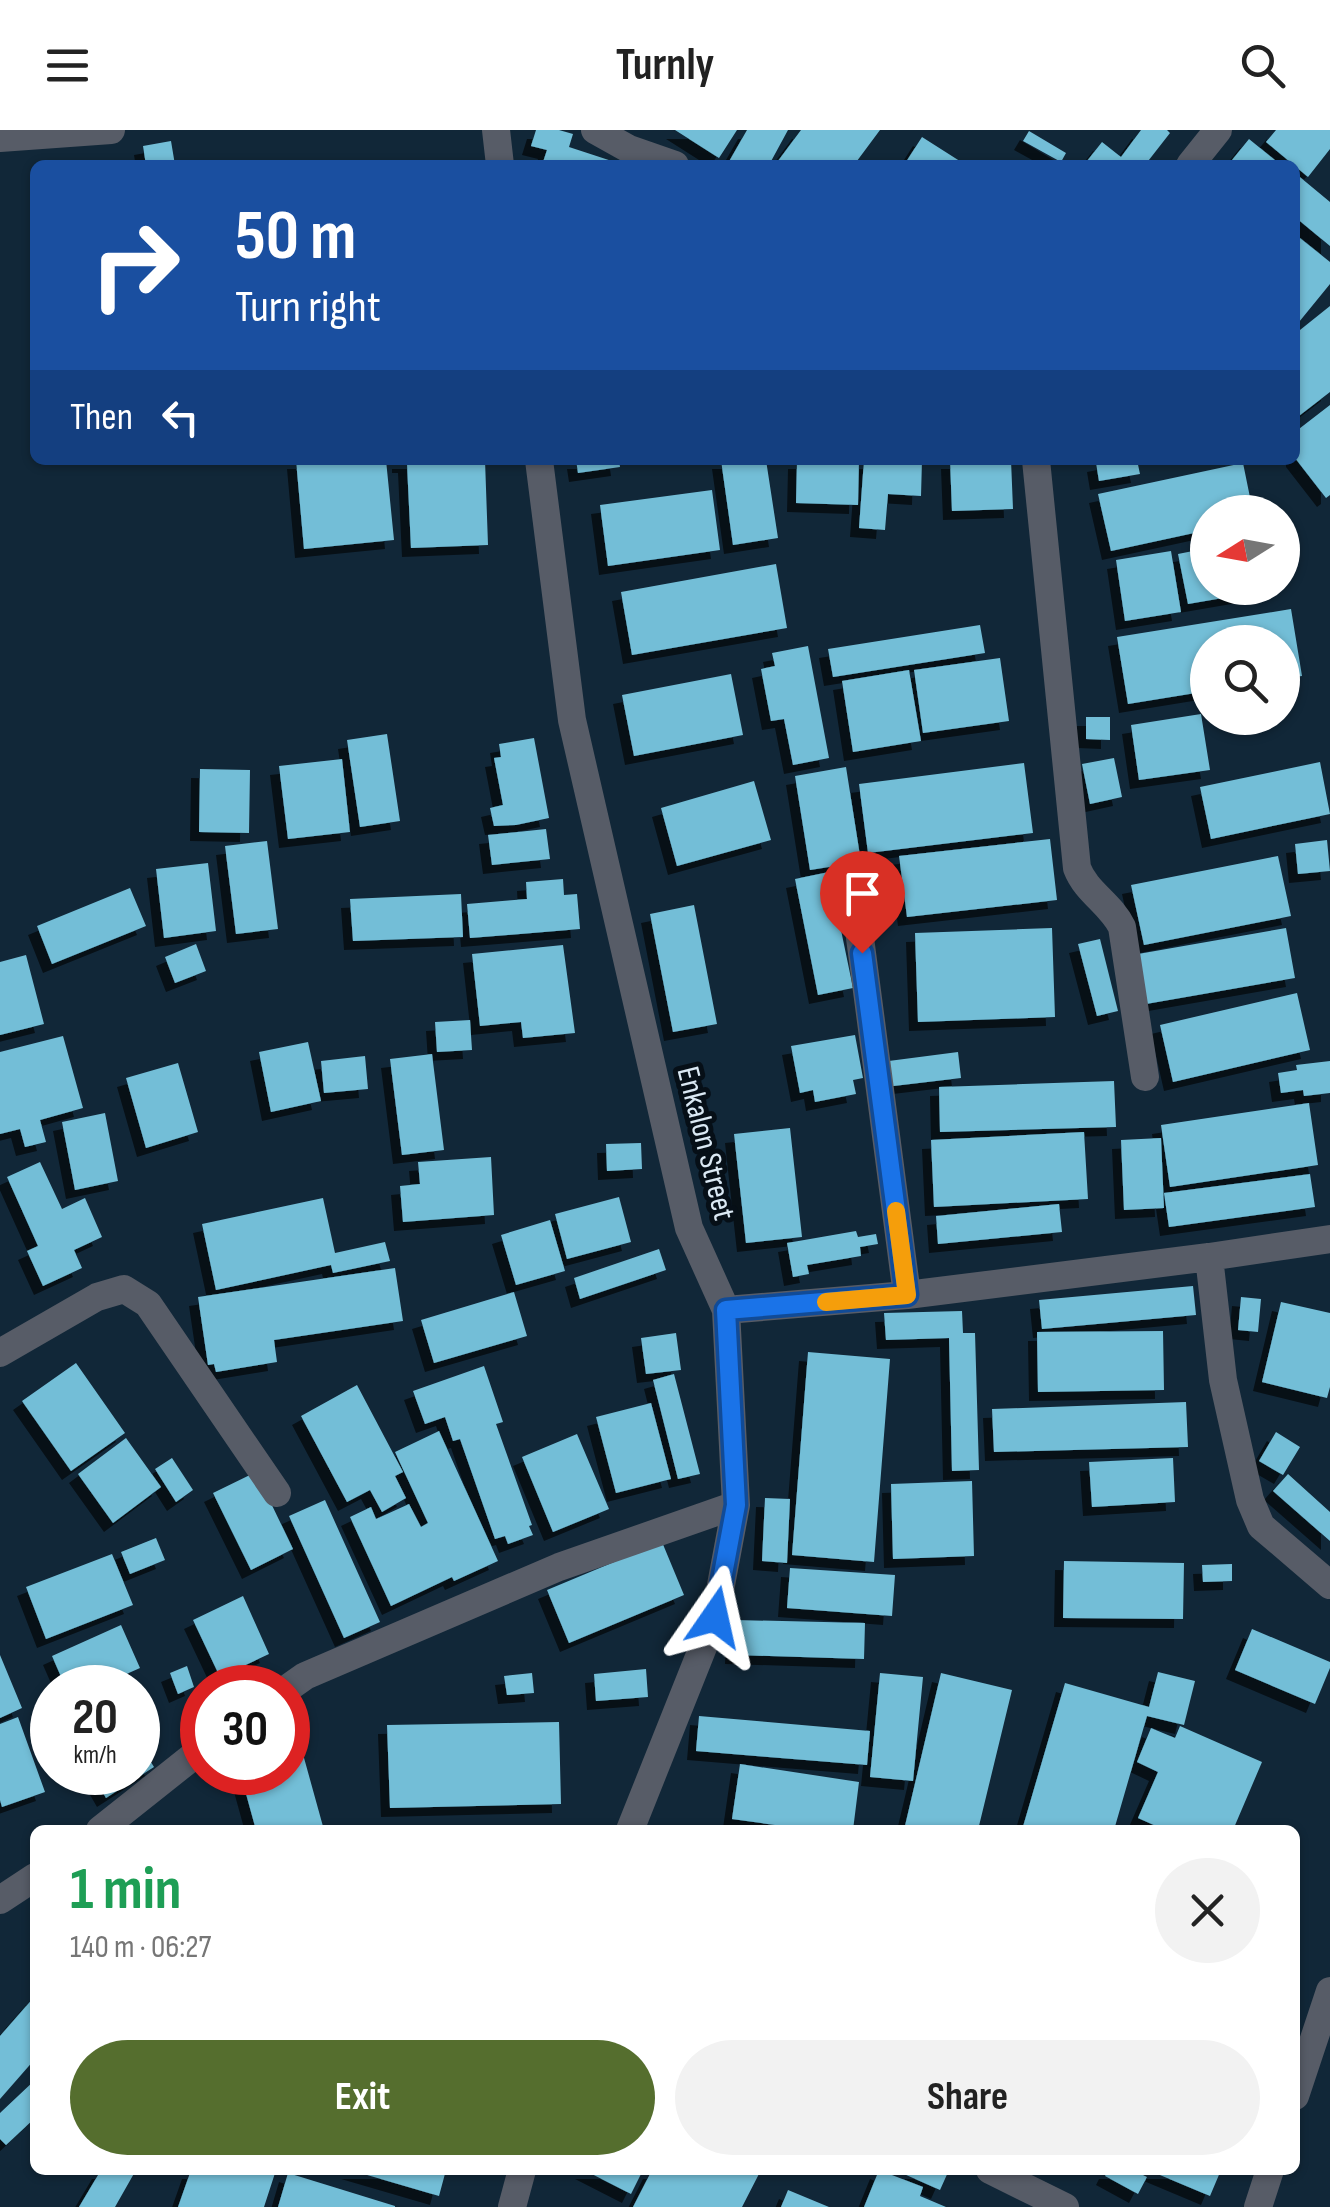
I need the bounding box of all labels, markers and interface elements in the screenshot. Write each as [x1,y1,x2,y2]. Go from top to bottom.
icon: menu [40,38,95,93]
text: Turnly [616,38,714,93]
icon: search [1235,38,1290,93]
text: 50 m [235,195,356,279]
icon: right [70,200,200,330]
text: Turn right [235,280,381,335]
icon: left [153,390,208,445]
text: Then [70,395,133,440]
north arrow [1190,495,1300,605]
map controls [1190,495,1300,735]
button: search [1190,625,1300,735]
pin [820,851,905,954]
icon: arrive [835,866,890,921]
street label: Enkalon Street [668,1062,743,1224]
position arrow [663,1565,767,1669]
speed limit sign: 30 [180,1665,310,1795]
text: 20 [72,1688,118,1748]
text: km/h [73,1740,117,1771]
text: 1 min [70,1854,182,1926]
button: close [1155,1858,1260,1963]
text: 140 m · 06:27 [70,1928,211,1967]
button: Exit [70,2040,655,2155]
button: Share [675,2040,1260,2155]

